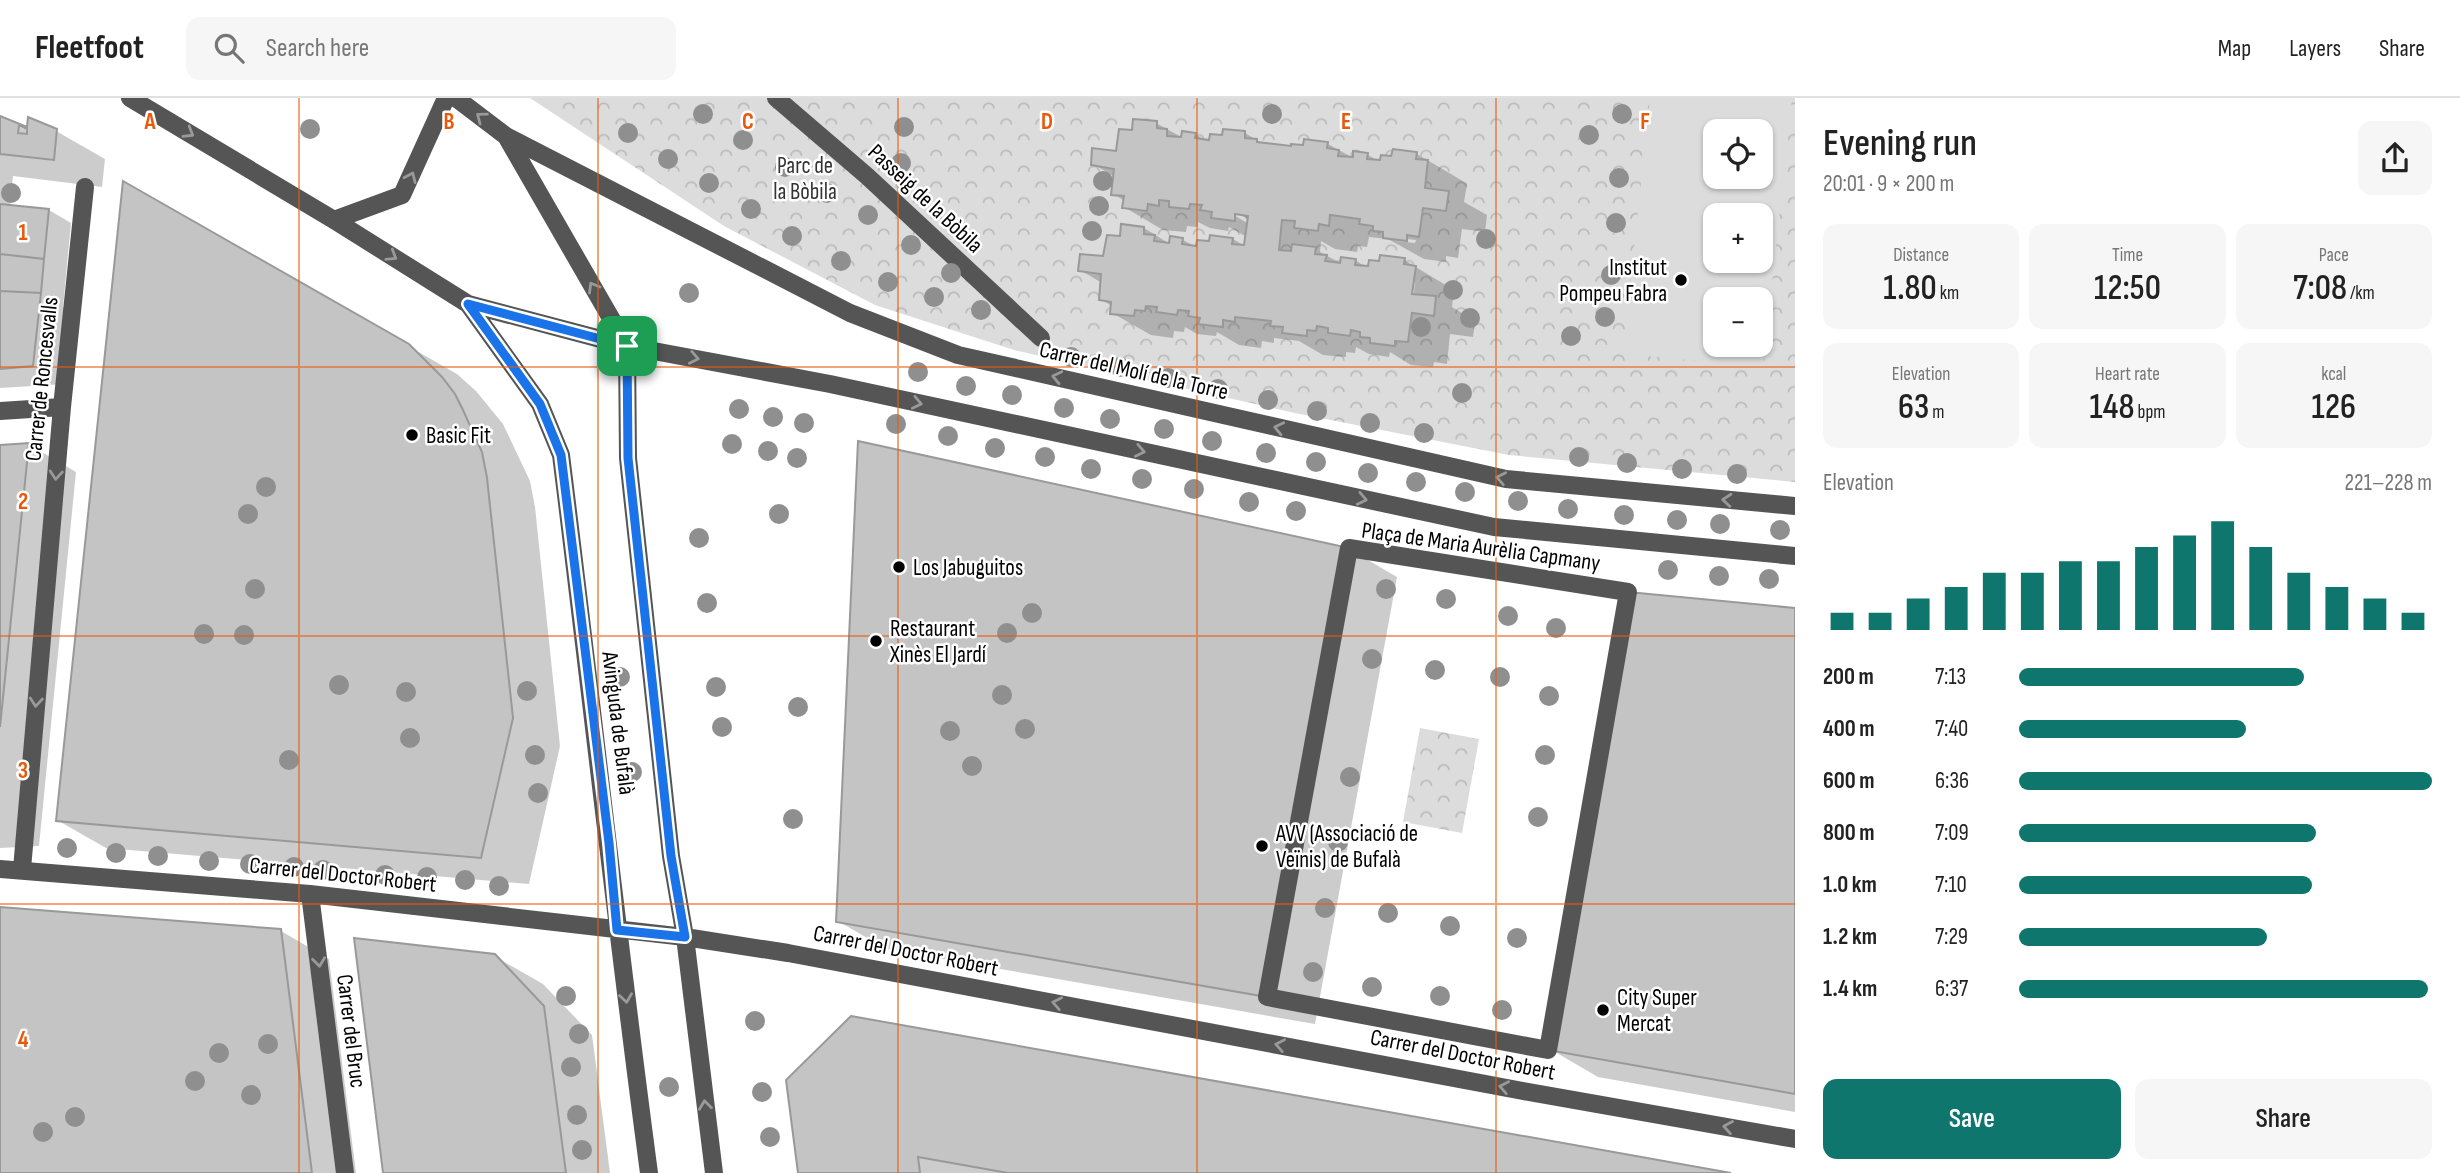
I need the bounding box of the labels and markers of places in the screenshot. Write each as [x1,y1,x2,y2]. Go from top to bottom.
place label: Institut Pompeu Fabra [1559,254,1667,308]
marker: Institut Pompeu Fabra [1673,272,1689,288]
pin [597,316,657,376]
place label: Basic Fit [426,422,491,450]
marker: Basic Fit [404,427,420,443]
place label: Los Jabuguitos [913,554,1023,582]
marker: Los Jabuguitos [891,559,907,575]
place label: Restaurant Xinès El Jardí [889,615,987,669]
marker: Restaurant Xinès El Jardí [868,633,884,649]
place label: AVV (Associació de Veïnis) de Bufalà [1275,820,1418,874]
marker: AVV (Associació de Veïnis) de Bufalà [1254,838,1270,854]
place label: City Super Mercat [1617,984,1697,1038]
marker: City Super Mercat [1595,1002,1611,1018]

